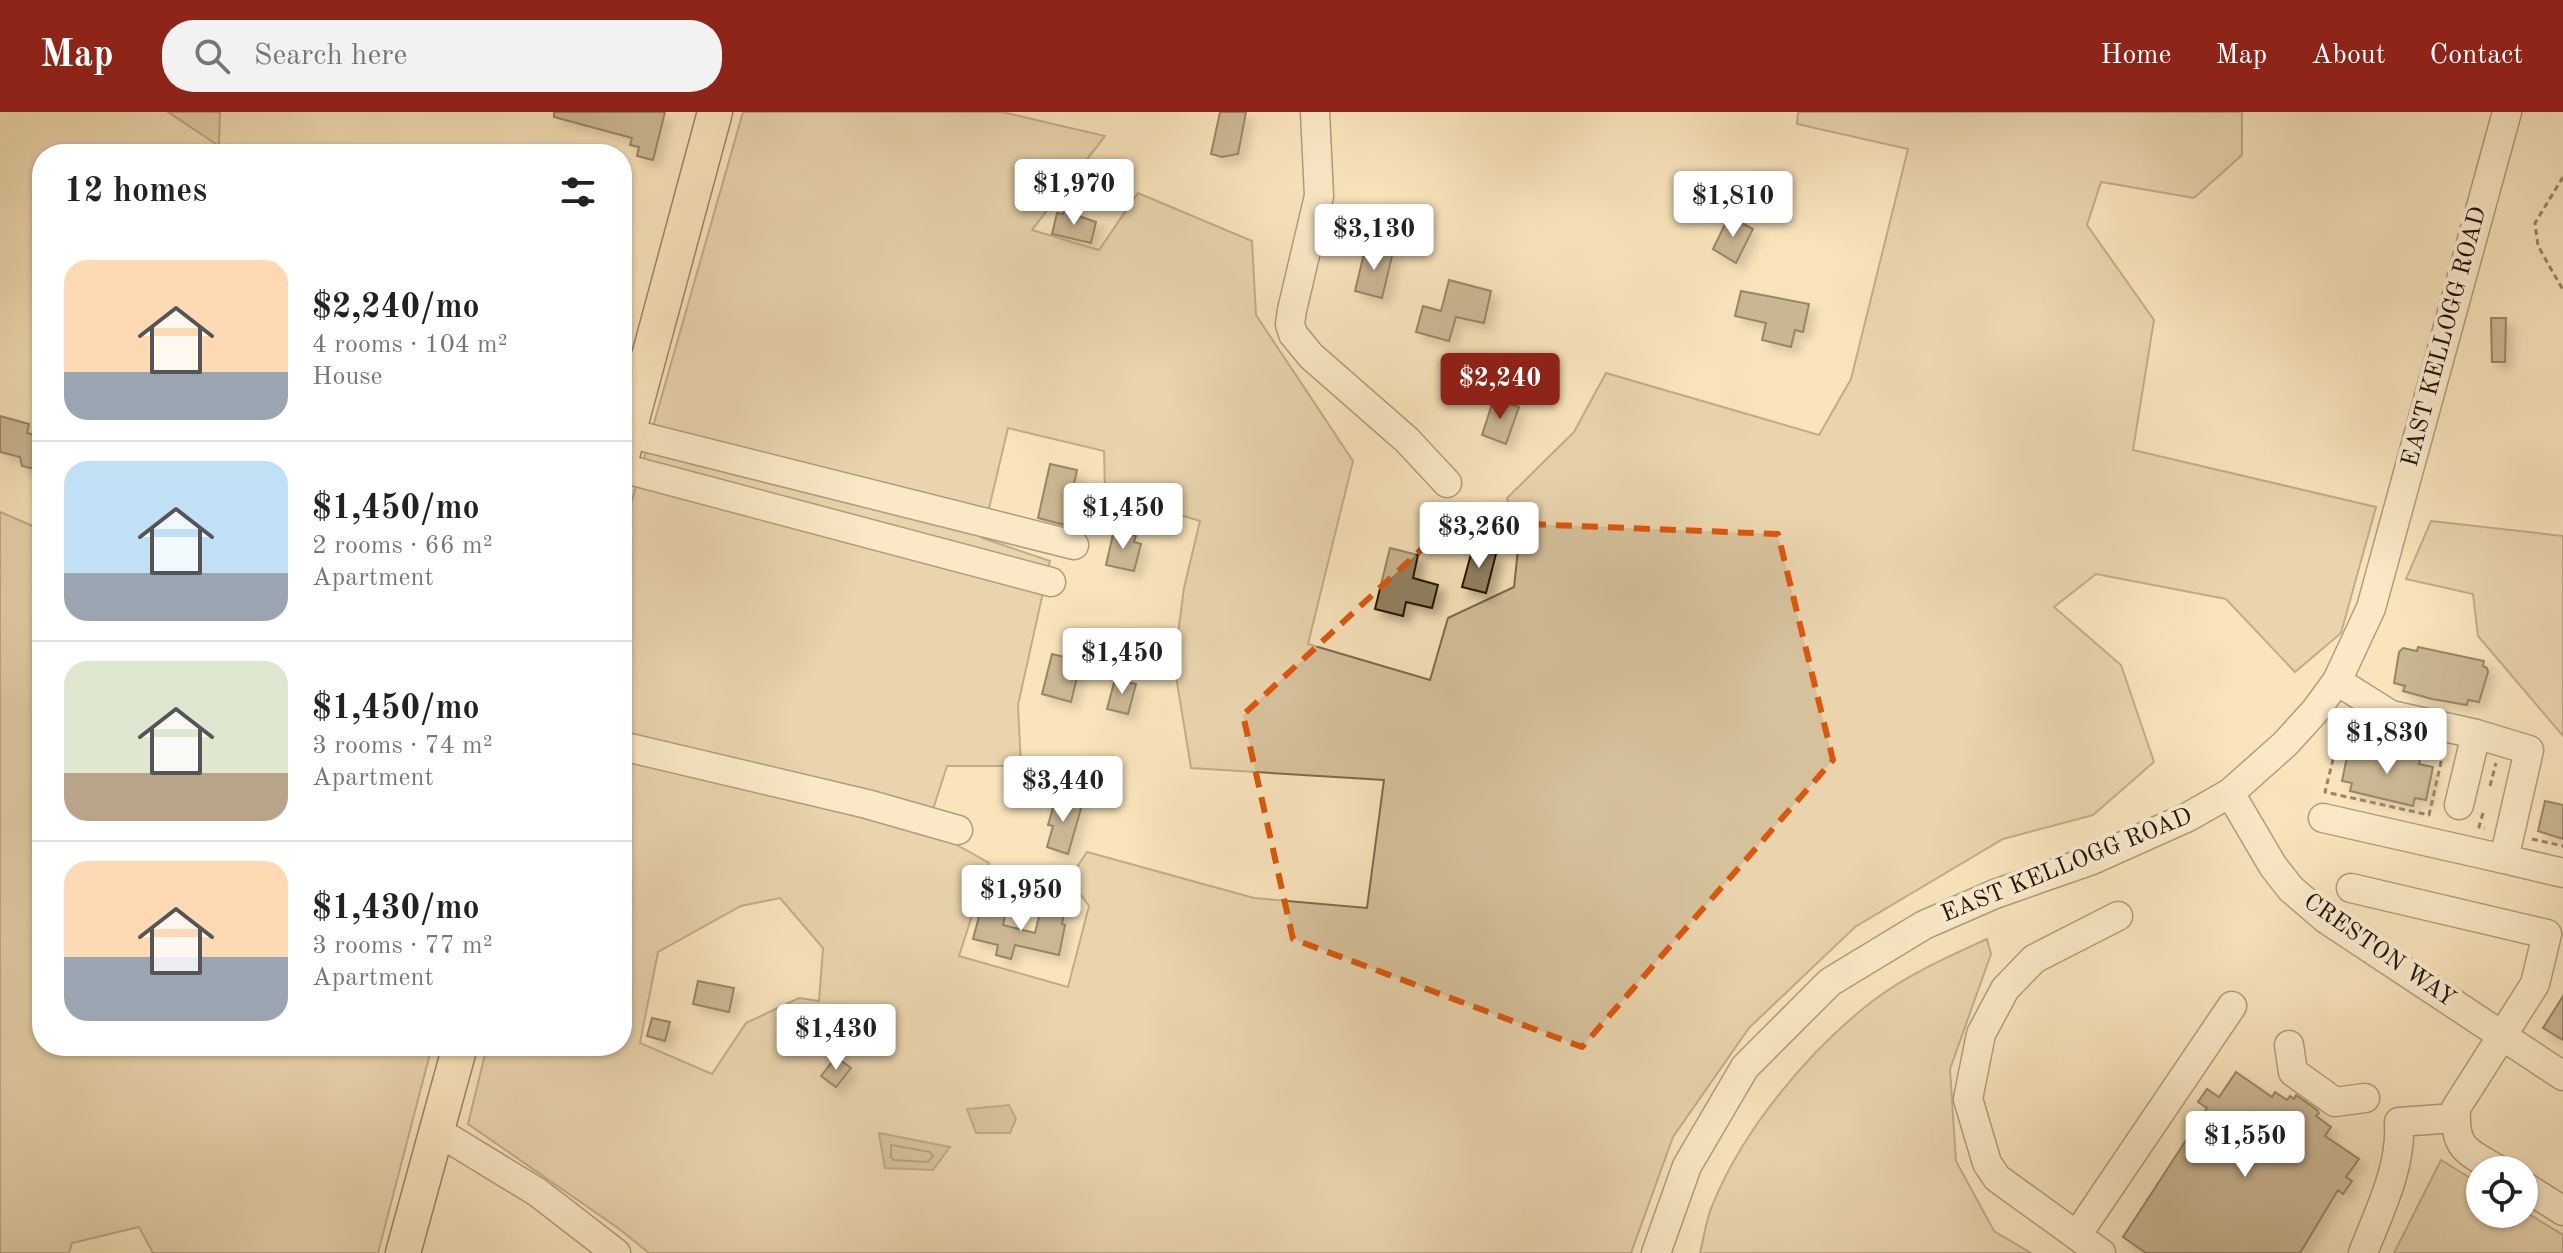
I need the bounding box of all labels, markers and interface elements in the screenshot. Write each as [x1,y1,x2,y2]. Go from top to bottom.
search box [162,20,722,92]
icon: search [190,34,234,78]
text: Map [40,37,114,75]
text: Search here [254,41,407,71]
text: Home [2100,42,2171,70]
text: Map [2215,42,2267,70]
text: About [2311,42,2386,70]
text: Contact [2430,42,2523,70]
pin: $1,970 [1009,159,1139,227]
icon: filters [556,170,600,214]
pin: $1,810 [1668,171,1798,239]
text: $1,970 [1033,172,1115,198]
text: 12 homes [64,175,207,209]
text: $1,810 [1692,184,1774,210]
pin: $3,130 [1309,204,1439,272]
street label: EAST KELLOGG ROAD [2399,204,2491,470]
text: $3,130 [1333,217,1415,243]
text: $2,240/mo [312,291,480,325]
icon: home [128,292,224,388]
text: 4 rooms · 104 m² [312,332,508,358]
pin: $2,240 [1435,353,1565,421]
text: House [312,364,383,390]
text: $2,240 [1459,366,1541,392]
pin: $1,450 [1058,483,1188,551]
text: $1,450/mo [312,492,480,526]
icon: home [128,493,224,589]
text: $1,450 [1082,496,1164,522]
pin: $3,260 [1414,502,1544,570]
text: $3,260 [1438,515,1520,541]
text: 2 rooms · 66 m² [312,533,493,559]
text: Apartment [312,565,434,591]
pin: $1,450 [1057,628,1187,696]
text: $1,450 [1081,641,1163,667]
text: $1,450/mo [312,692,480,726]
icon: home [128,693,224,789]
pin: $1,830 [2322,708,2452,776]
text: $1,830 [2346,721,2428,747]
text: 3 rooms · 74 m² [312,733,493,759]
pin: $3,440 [998,756,1128,824]
text: Apartment [312,765,434,791]
text: $3,440 [1022,769,1104,795]
street label: EAST KELLOGG ROAD [1938,805,2196,927]
pin: $1,950 [956,865,1086,933]
text: $1,950 [980,878,1062,904]
street label: CRESTON WAY [2299,890,2459,1012]
text: $1,430/mo [312,892,480,926]
icon: home [128,893,224,989]
text: 3 rooms · 77 m² [312,933,493,959]
text: Apartment [312,965,434,991]
pin: $1,430 [771,1004,901,1072]
text: $1,430 [795,1017,877,1043]
pin: $1,550 [2180,1111,2310,1179]
text: $1,550 [2204,1124,2286,1150]
map controls [2466,1156,2538,1228]
button: locate [2466,1156,2538,1228]

